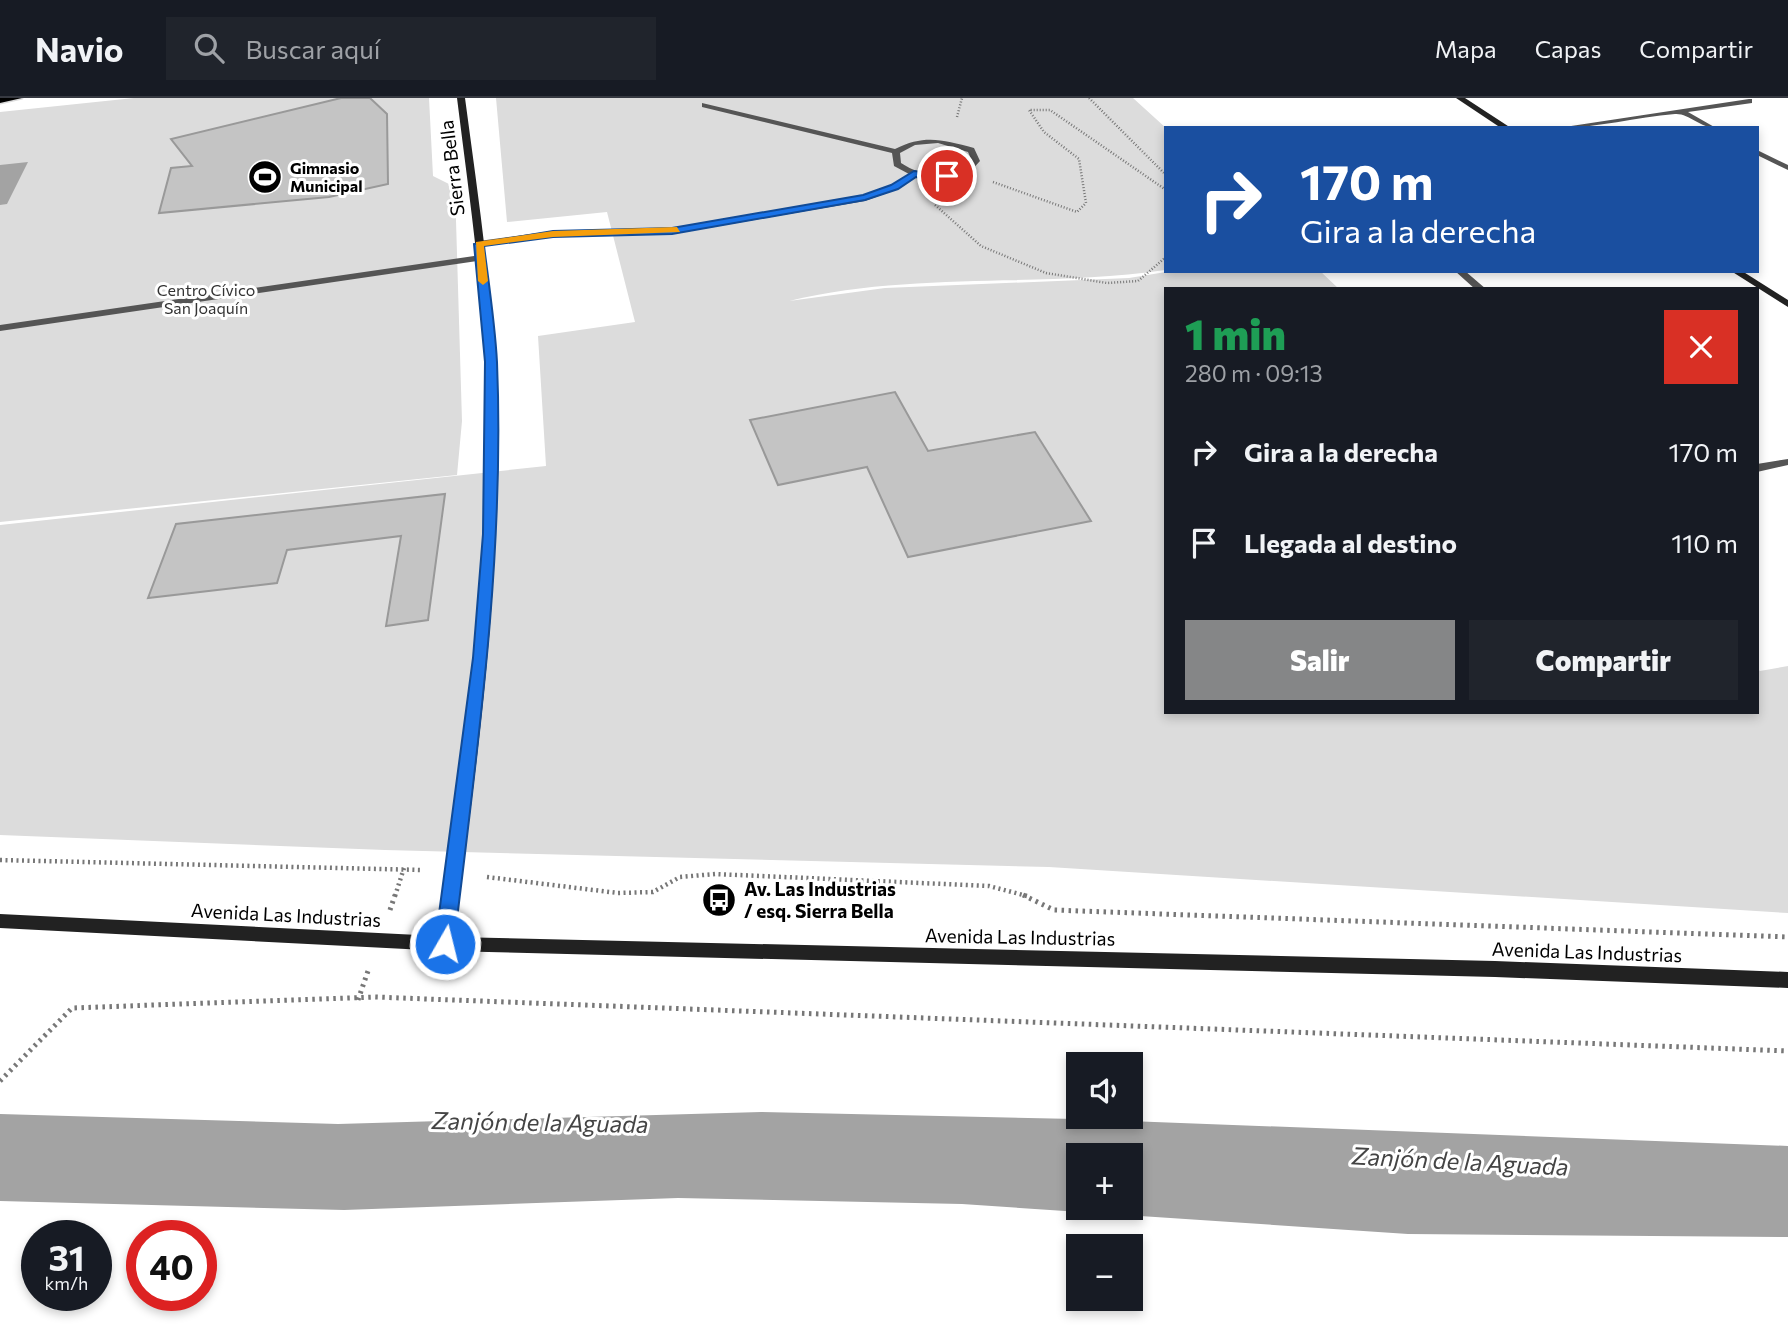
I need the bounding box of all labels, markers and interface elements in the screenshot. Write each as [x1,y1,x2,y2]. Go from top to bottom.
search box [166,17,656,80]
text: Navio [35,28,124,69]
icon: search [190,29,228,67]
text: Buscar aquí [246,33,381,64]
text: Mapa [1435,34,1497,63]
text: Capas [1535,34,1601,63]
text: Compartir [1639,34,1753,63]
street label: Sierra Bella [434,119,469,217]
pin [917,146,977,206]
text: 170 m [1300,150,1433,210]
icon: right [1185,154,1276,245]
icon: arrive [928,157,966,195]
sports icon: Gimnasio Municipal [246,158,284,196]
place label: Gimnasio Municipal [290,158,363,195]
text: Gira a la derecha [1300,210,1536,250]
park label: Centro Cívico San Joaquín [157,280,255,317]
text: 1 min [1185,307,1286,359]
button: close [1664,310,1738,384]
text: 280 m · 09:13 [1185,359,1323,387]
icon: right [1185,433,1223,471]
text: Gira a la derecha [1244,436,1438,467]
text: 170 m [1669,436,1738,467]
icon: arrive [1185,524,1223,562]
text: Llegada al destino [1244,527,1457,558]
text: 110 m [1671,527,1738,558]
button: Salir [1185,620,1455,700]
button: Compartir [1469,620,1738,700]
place label: Av. Las Industrias / esq. Sierra Bella [744,877,896,922]
bus stop icon: Av. Las Industrias / esq. Sierra Bella [700,881,738,919]
street label: Avenida Las Industrias [190,898,382,931]
position arrow [408,907,482,981]
street label: Avenida Las Industrias [925,923,1115,950]
street label: Avenida Las Industrias [1491,937,1683,966]
map controls [1066,1052,1143,1311]
button: sound [1066,1052,1143,1129]
water label: Zanjón de la Aguada [430,1105,649,1138]
water label: Zanjón de la Aguada [1350,1140,1569,1181]
button: + [1066,1143,1143,1220]
speed limit sign: 40 [126,1220,217,1311]
button: − [1066,1234,1143,1311]
text: 31 [48,1235,85,1278]
text: km/h [45,1272,88,1294]

